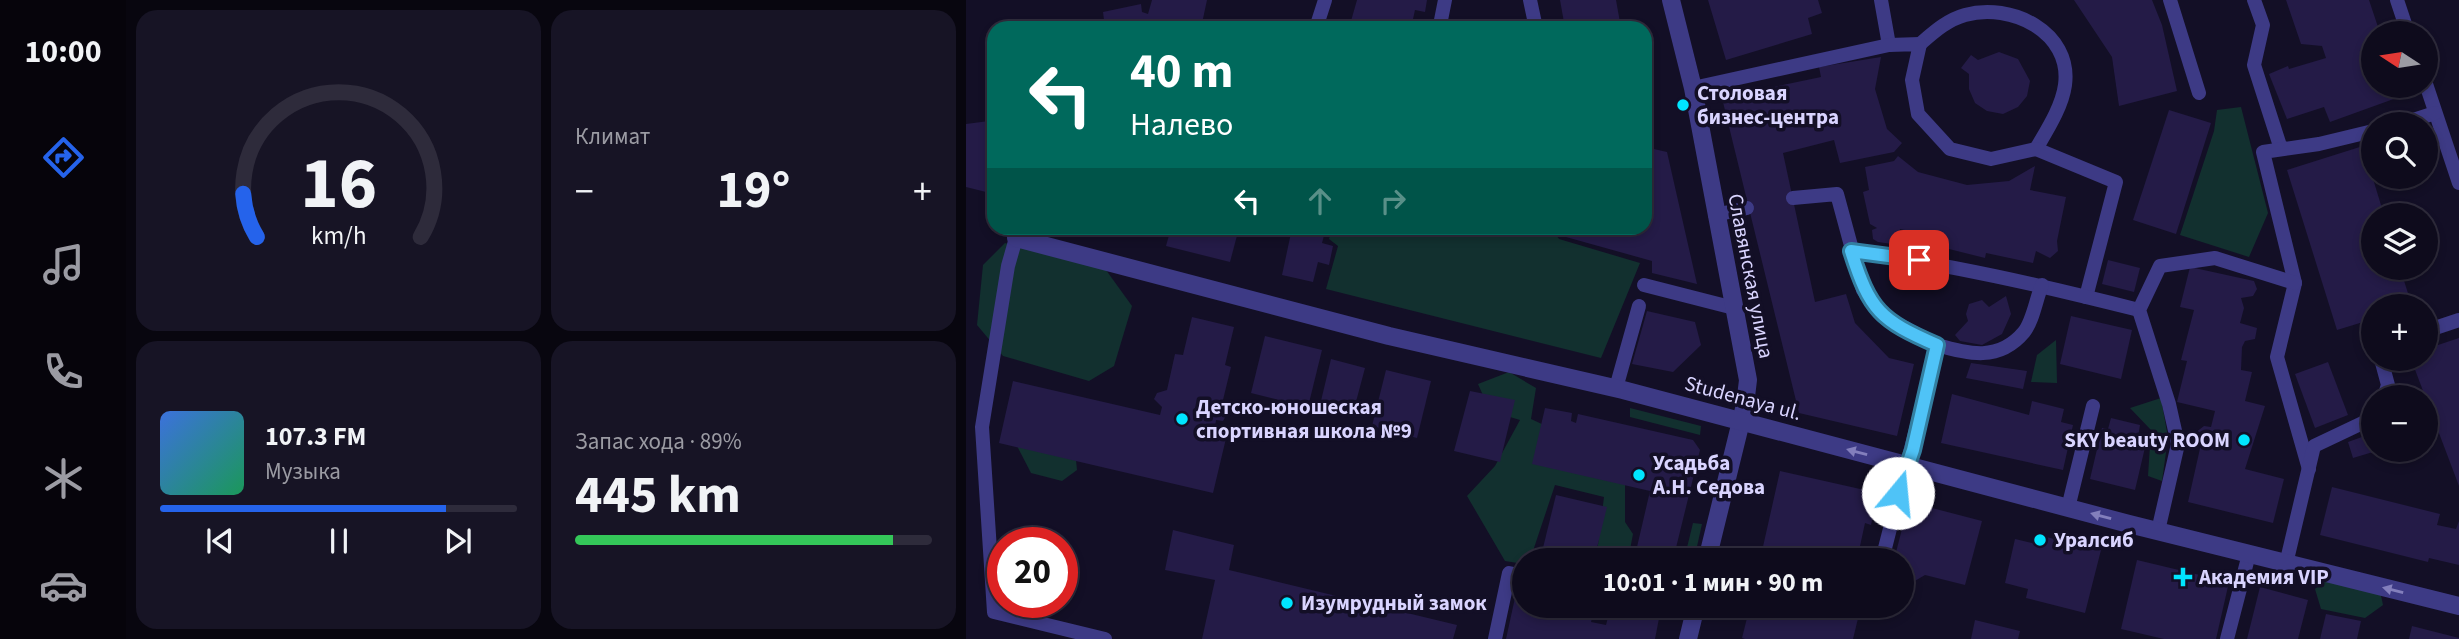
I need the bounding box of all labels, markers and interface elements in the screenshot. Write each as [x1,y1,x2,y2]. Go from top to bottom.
north arrow [2361,21,2438,98]
map controls [2361,21,2438,462]
text: 10:00 [24,29,102,75]
text: 40 m [1130,37,1234,107]
icon: left [1015,49,1106,140]
place label: Столовая бизнес-центра [1697,78,1839,132]
marker: Столовая бизнес-центра [1675,97,1691,113]
text: Налево [1130,102,1233,148]
button: search [2361,112,2438,189]
text: Климат [575,120,650,153]
text: 16 [300,132,377,236]
icon: directions [39,133,88,182]
text: 19° [717,154,790,228]
text: − [575,165,594,219]
text: + [913,165,932,219]
icon: left [1228,182,1266,220]
icon: ahead [1301,182,1339,220]
icon: right [1374,182,1412,220]
street label: Славянская улица [1720,191,1782,361]
button: layers [2361,203,2438,280]
text: km/h [311,217,366,253]
pin [1889,230,1949,290]
icon: music [39,240,88,289]
icon: arrive [1900,241,1938,279]
button: + [2361,294,2438,371]
icon: phone [39,347,88,396]
street label: Studenaya ul. [1681,368,1805,428]
button: − [2361,385,2438,462]
place label: Детско-юношеская спортивная школа №9 [1196,392,1412,446]
marker: Детско-юношеская спортивная школа №9 [1174,411,1190,427]
text: 107.3 FM [265,418,366,455]
text: Запас хода · 89% [575,425,742,458]
place label: SKY beauty ROOM [2064,425,2230,455]
marker: SKY beauty ROOM [2236,432,2252,448]
one-way arrow [1846,446,1868,457]
place label: Усадьба А.Н. Седова [1652,448,1765,502]
icon: climate [39,454,88,503]
text: Музыка [265,455,341,488]
position arrow [1861,456,1935,530]
text: 445 km [575,459,741,533]
marker: Усадьба А.Н. Седова [1631,467,1647,483]
one-way arrow [2090,511,2111,521]
icon: previous [201,522,239,560]
icon: pause [320,522,358,560]
icon: next [439,522,477,560]
place label: Уралсиб [2054,525,2134,555]
speed limit sign: 20 [987,527,1078,618]
marker: Уралсиб [2032,532,2048,548]
icon: car [39,561,88,610]
place label: Академия VIP [2198,562,2329,592]
text: 10:01 · 1 мин · 90 m [1603,564,1823,601]
marker: Академия VIP [2173,567,2193,587]
one-way arrow [2381,584,2403,595]
place label: Изумрудный замок [1301,588,1487,618]
marker: Изумрудный замок [1279,595,1295,611]

